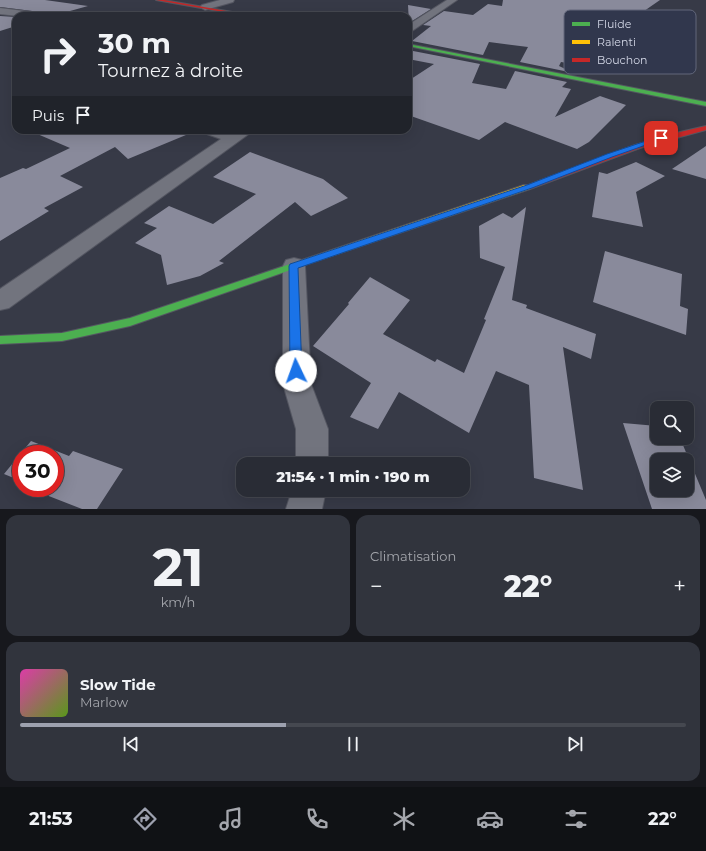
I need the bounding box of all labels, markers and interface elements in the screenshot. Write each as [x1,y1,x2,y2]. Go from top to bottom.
legend [564,10,696,74]
text: Fluide [597,17,632,31]
text: 30 m [98,26,171,60]
icon: right [32,28,84,80]
text: Ralenti [597,35,636,49]
text: Bouchon [597,53,647,67]
text: Tournez à droite [98,60,243,82]
icon: arrive [72,104,94,126]
text: Puis [32,106,64,125]
pin [644,121,678,155]
icon: arrive [650,127,672,149]
position arrow [275,350,317,392]
map controls [650,401,694,497]
button: search [650,401,694,445]
speed limit sign: 30 [12,445,64,497]
button: layers [650,453,694,497]
text: 21:54 · 1 min · 190 m [276,467,430,486]
text: 21 [152,536,204,599]
text: Climatisation [370,548,456,564]
text: 22° [504,568,552,605]
text: − [370,573,383,600]
text: + [673,573,686,600]
text: km/h [161,594,195,610]
text: Slow Tide [80,675,156,694]
text: Marlow [80,694,128,710]
icon: previous [120,733,142,755]
icon: pause [342,733,364,755]
icon: next [564,733,586,755]
icon: directions [131,805,159,833]
icon: music [217,805,245,833]
icon: phone [303,805,331,833]
icon: climate [390,805,418,833]
icon: car [476,805,504,833]
icon: filters [562,805,590,833]
text: 21:53 [29,808,73,830]
text: 22° [648,808,677,830]

